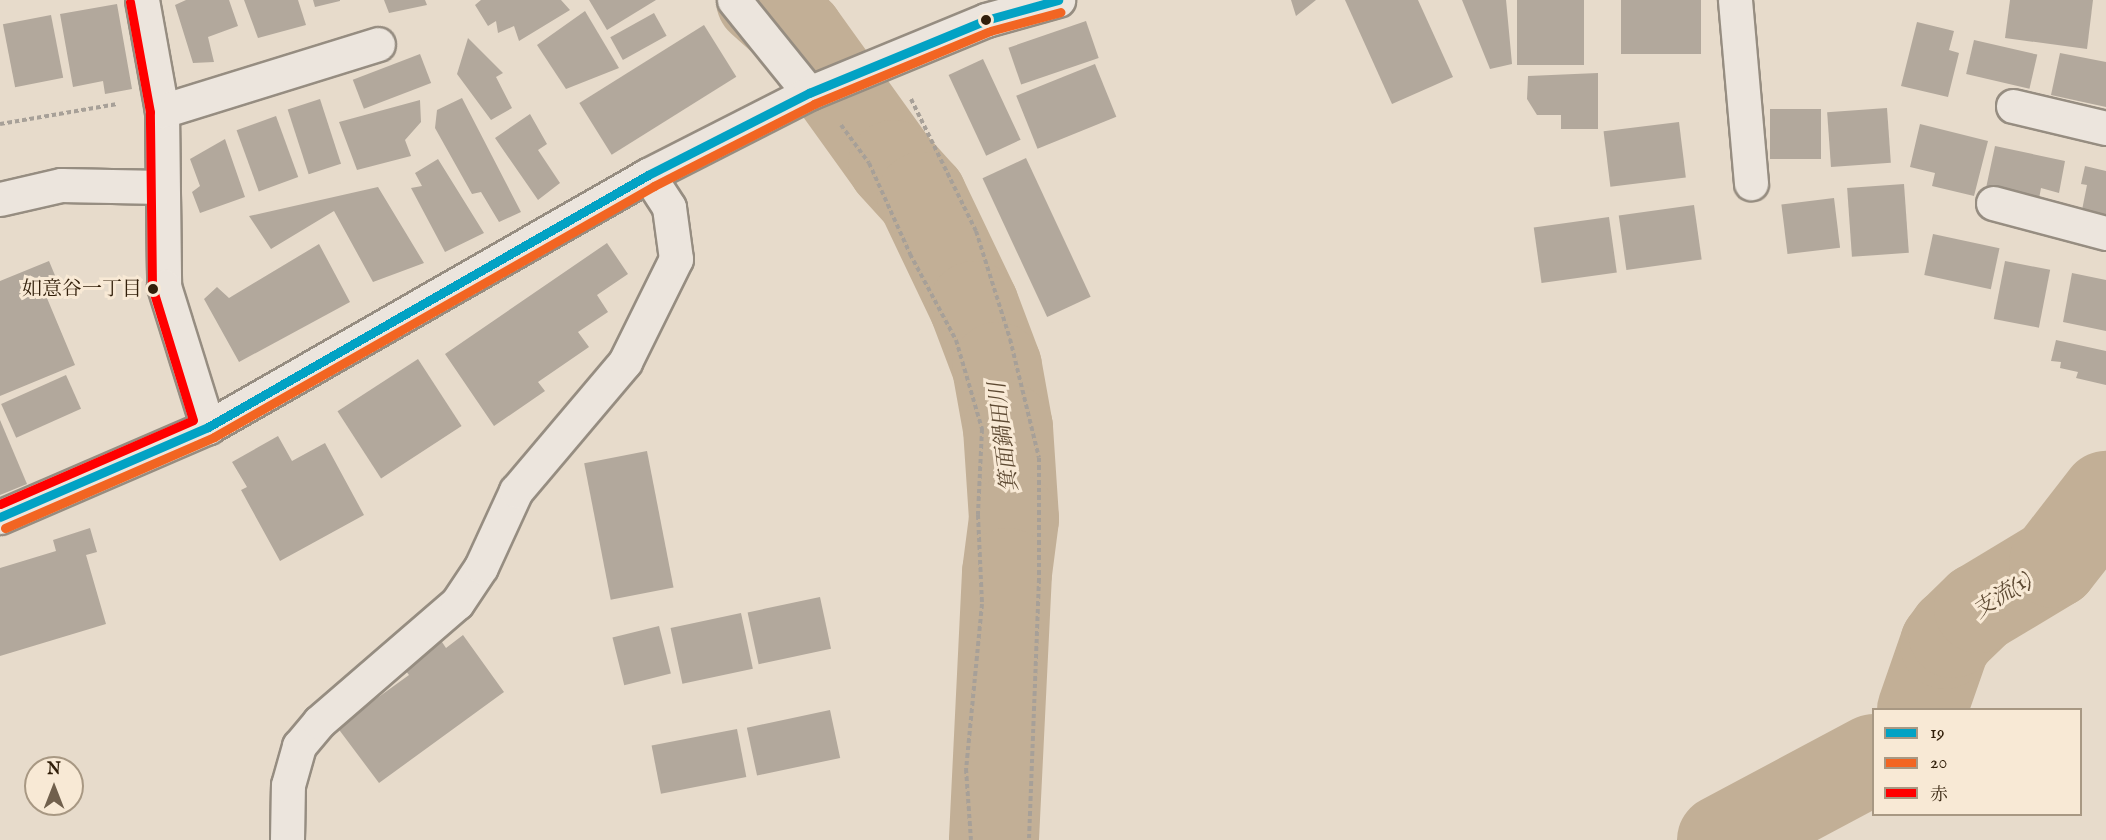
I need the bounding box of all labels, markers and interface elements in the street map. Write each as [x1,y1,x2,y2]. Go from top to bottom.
unlabelled marker [980,14,992,26]
place label: 如意谷一丁目 [22,277,142,301]
marker: 如意谷一丁目 [147,283,159,295]
water label: 箕面鍋田川 [985,381,1025,493]
water label: 支流(1) [1969,567,2037,625]
legend [1872,708,2082,816]
text: 19 [1930,722,1945,745]
text: 20 [1930,752,1947,775]
north arrow [24,756,84,816]
text: N [47,760,61,780]
text: 赤 [1930,784,1948,807]

